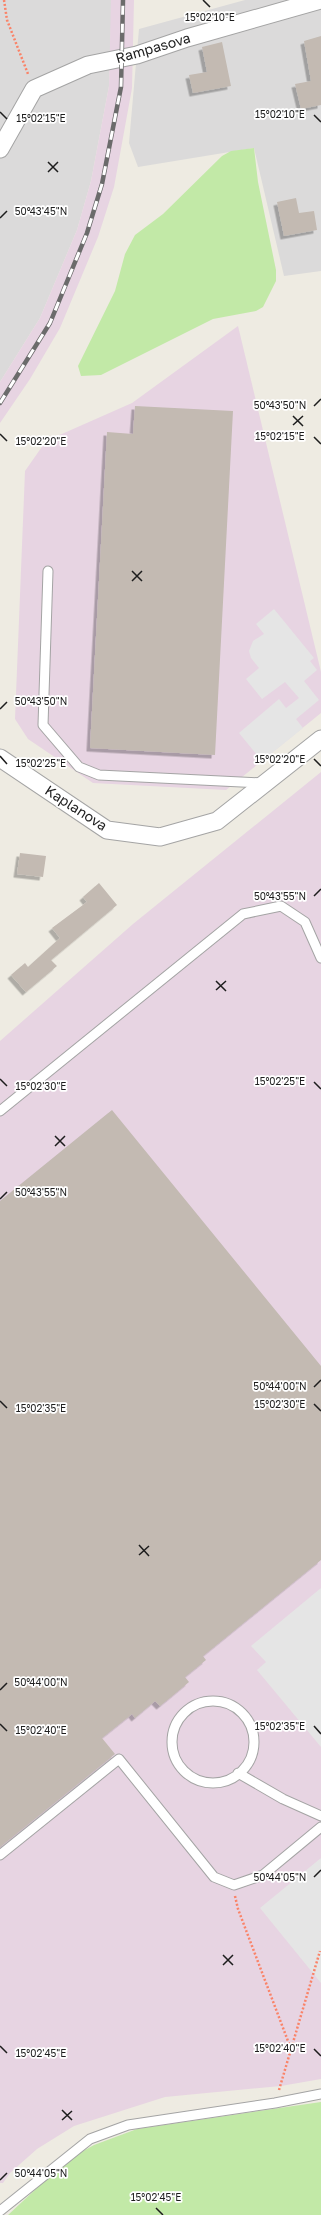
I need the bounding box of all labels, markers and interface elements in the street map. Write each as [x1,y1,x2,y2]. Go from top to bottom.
text: 15°02'10"E [185,11,235,23]
street label: Rampasova [113,29,192,66]
text: 15°02'10"E [255,108,305,120]
text: 15°02'15"E [16,112,66,124]
text: 50°43'45"N [15,205,67,217]
text: 50°43'50"N [254,399,306,411]
text: 15°02'15"E [255,430,305,442]
text: 15°02'20"E [16,435,66,447]
text: 50°43'50"N [15,695,67,707]
text: 15°02'20"E [255,753,305,765]
text: 15°02'25"E [16,757,66,769]
street label: Kaplanova [42,781,110,834]
text: 50°43'55"N [254,890,306,902]
text: 15°02'25"E [255,1075,305,1087]
text: 15°02'30"E [16,1080,66,1092]
text: 50°43'55"N [15,1186,67,1198]
text: 50°44'00"N [253,1380,307,1392]
text: 15°02'30"E [255,1398,305,1410]
text: 15°02'35"E [16,1402,66,1414]
text: 50°44'00"N [14,1676,68,1688]
text: 15°02'35"E [255,1720,305,1732]
text: 15°02'40"E [15,1724,67,1736]
text: 50°44'05"N [254,1871,306,1883]
text: 15°02'40"E [254,2042,306,2054]
text: 15°02'45"E [16,2047,66,2059]
text: 50°44'05"N [15,2167,67,2179]
text: 15°02'45"E [131,2191,181,2203]

